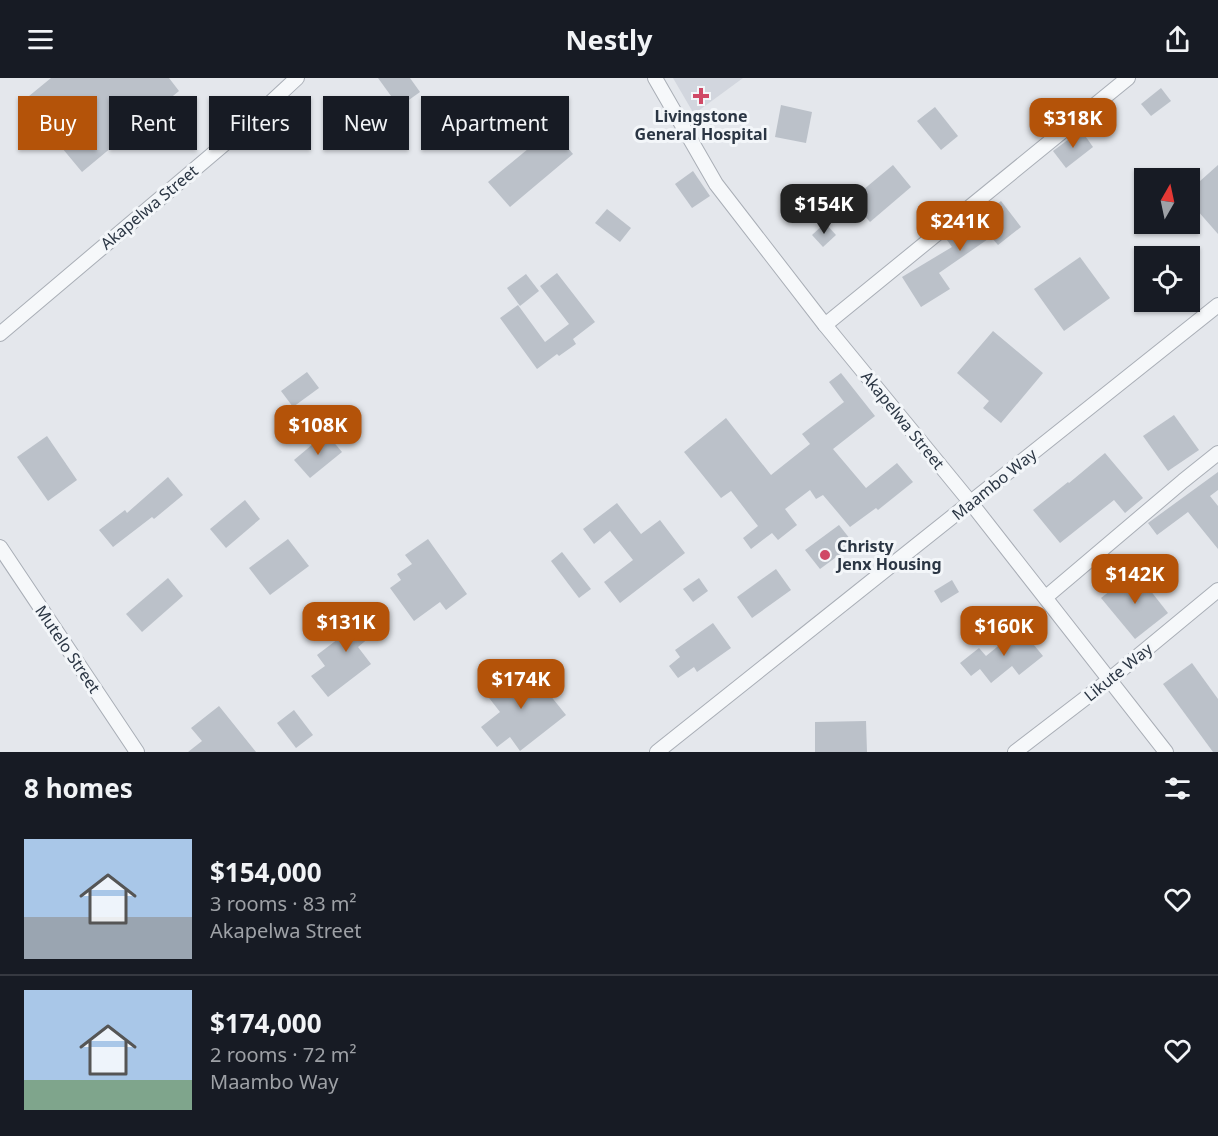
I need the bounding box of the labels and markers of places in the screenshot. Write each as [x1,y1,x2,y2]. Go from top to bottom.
marker: Livingstone General Hospital [692,87,710,105]
pin: $318K [1031,98,1115,149]
place label: Livingstone General Hospital [635,105,767,145]
pin: $154K [782,184,866,235]
pin: $241K [918,201,1002,252]
pin: $108K [276,405,360,456]
place label: Christy Jenx Housing [835,535,942,575]
marker: Christy Jenx Housing [818,548,832,562]
pin: $142K [1093,554,1177,605]
pin: $131K [304,602,388,653]
pin: $160K [962,606,1046,657]
pin: $174K [479,659,563,710]

